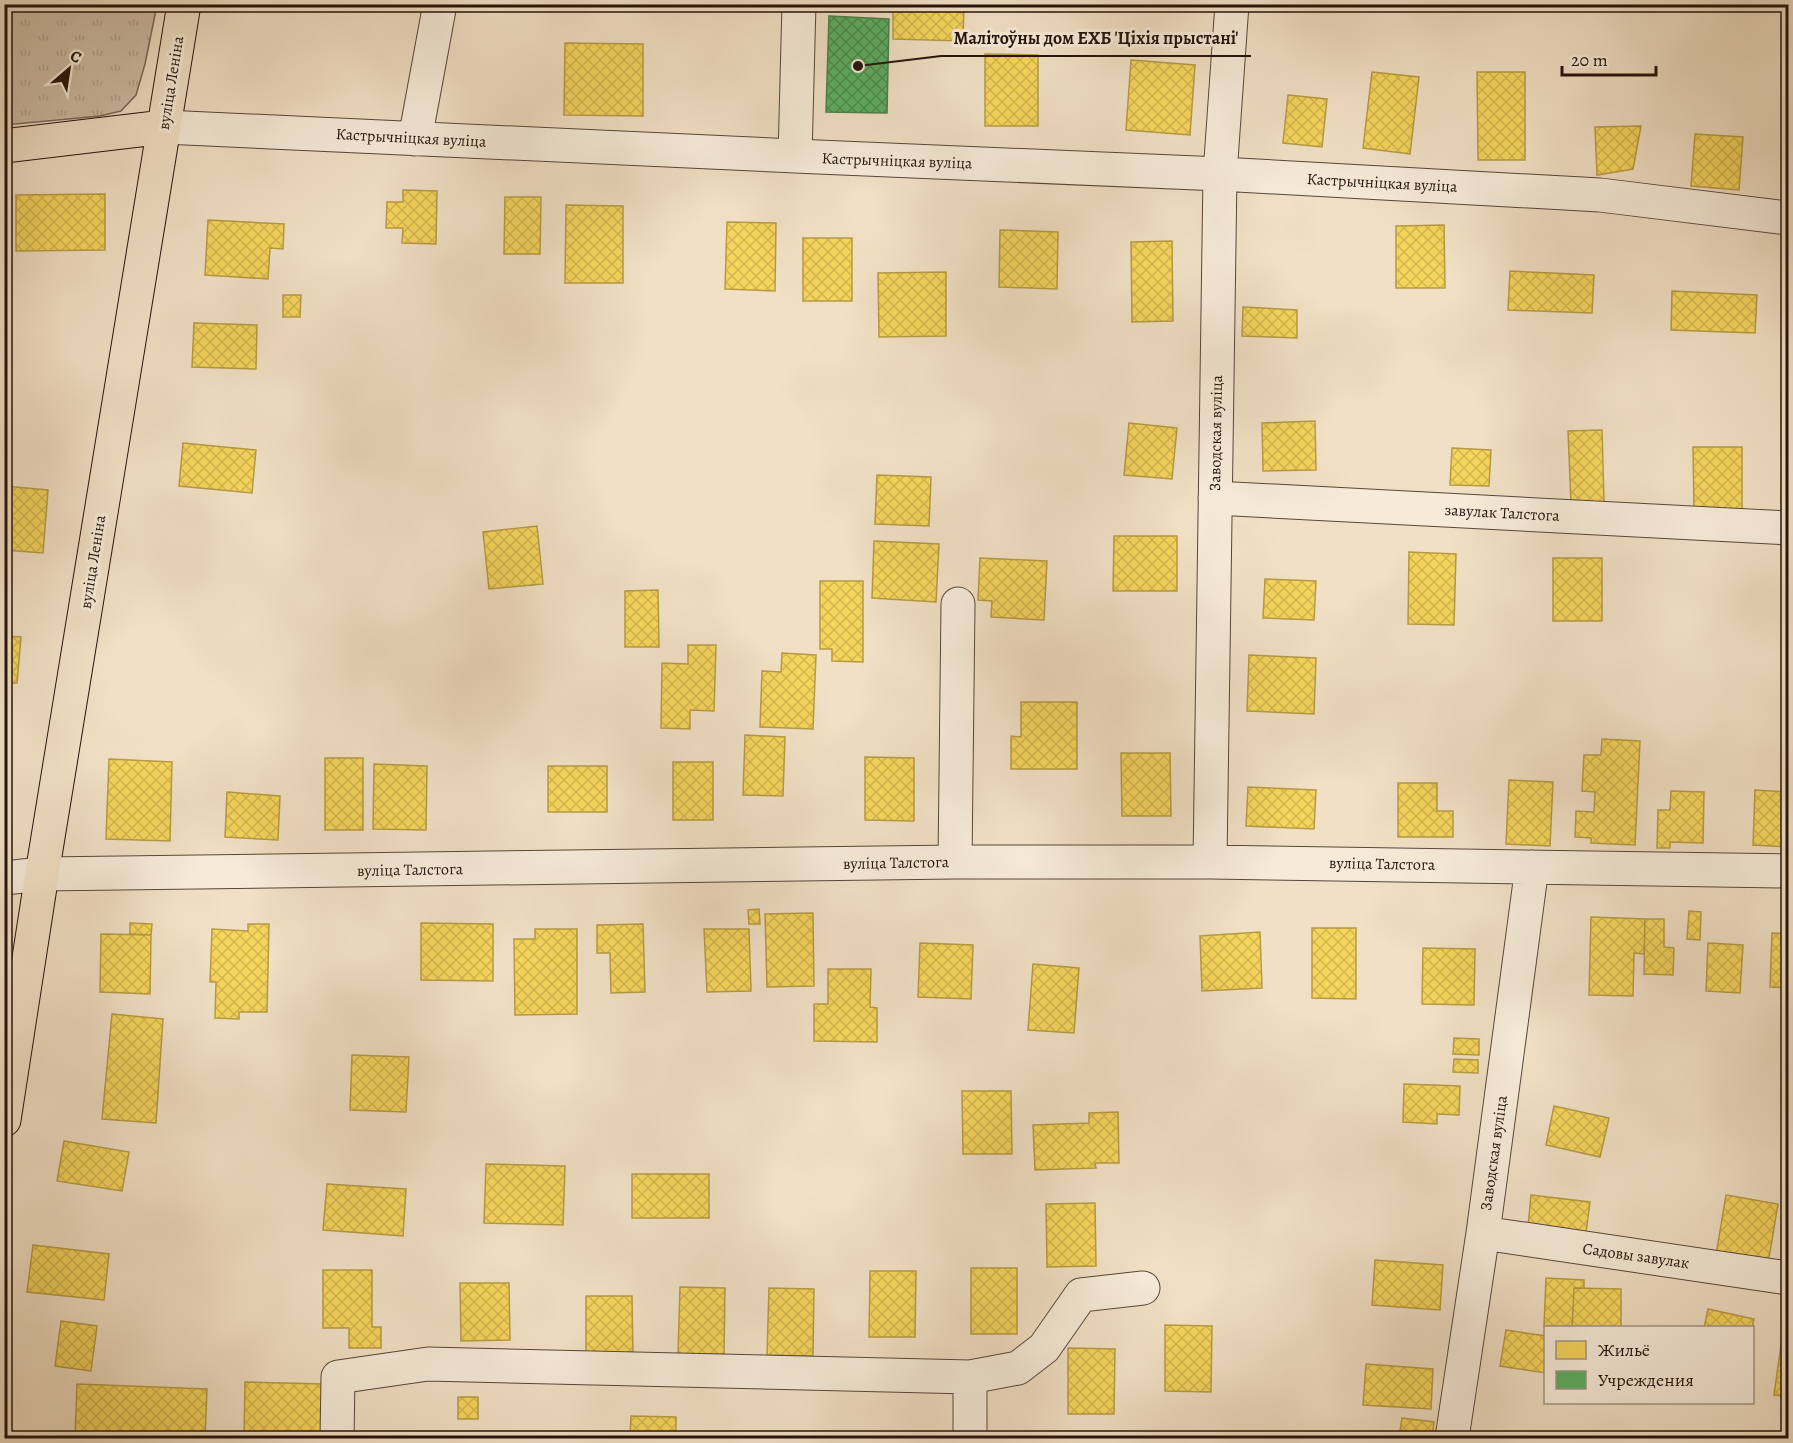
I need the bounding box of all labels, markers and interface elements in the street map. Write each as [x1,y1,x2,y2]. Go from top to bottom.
callout: Малітоўны дом ЕХБ 'Ціхія прыстані' [941,20,1251,56]
text: Малітоўны дом ЕХБ 'Ціхія прыстані' [953,26,1239,50]
street label: вуліца Леніна [153,34,189,131]
north arrow [39,39,99,99]
scale bar [1562,39,1656,77]
text: С [66,45,86,69]
text: 20 m [1571,48,1608,72]
street label: Кастрычніцкая вуліца [335,123,487,153]
street label: Кастрычніцкая вуліца [821,147,973,175]
street label: Кастрычніцкая вуліца [1306,168,1458,198]
street label: Заводская вуліца [1204,374,1228,491]
street label: завулак Талстога [1444,499,1561,527]
street label: вуліца Леніна [75,513,111,610]
street label: вуліца Талстога [843,851,950,875]
street label: вуліца Талстога [1329,852,1436,876]
street label: вуліца Талстога [357,858,464,882]
street label: Заводская вуліца [1475,1093,1513,1212]
street label: Садовы завулак [1581,1238,1691,1274]
legend [1544,1326,1754,1404]
text: Жильё [1598,1338,1650,1362]
text: Учреждения [1598,1368,1694,1392]

